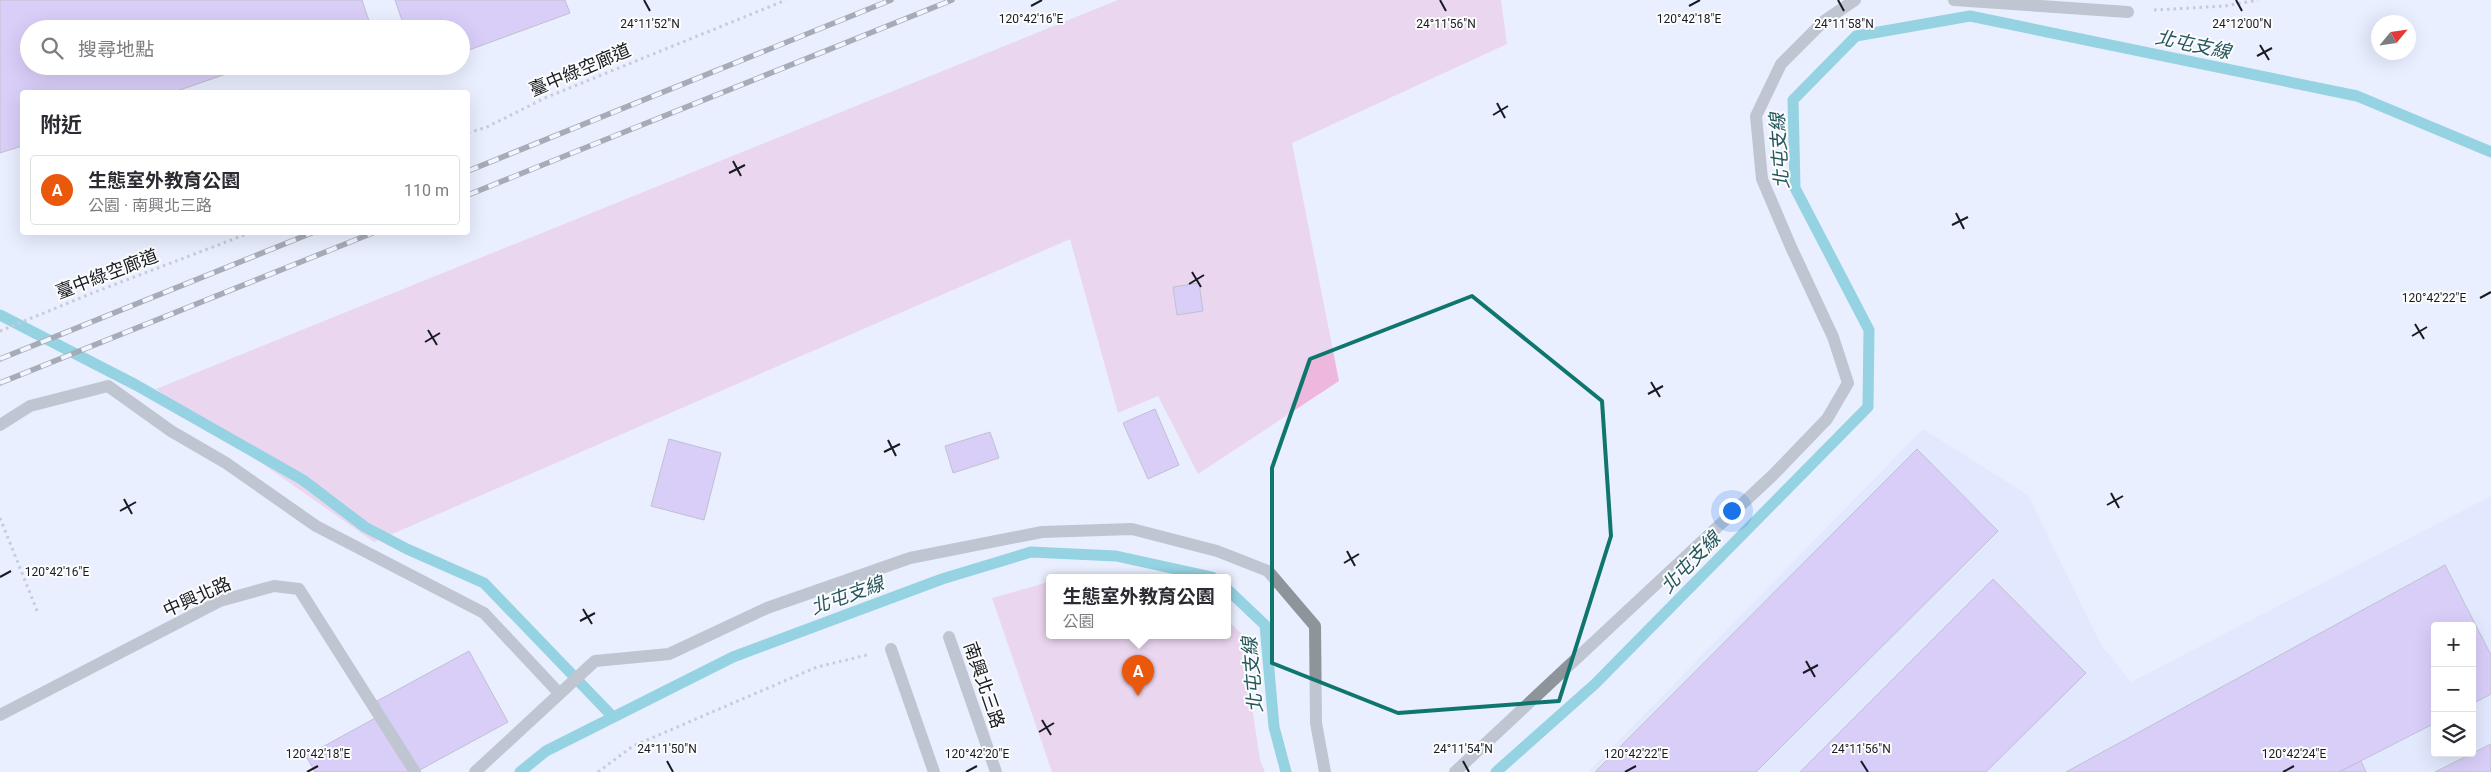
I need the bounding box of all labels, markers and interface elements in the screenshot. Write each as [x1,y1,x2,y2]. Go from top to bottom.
text: 120°42'16"E [999,12,1063,26]
text: 120°42'18"E [1657,12,1721,26]
north arrow [2371,15,2416,60]
text: 24°11'52"N [620,17,680,31]
text: 24°11'56"N [1416,17,1476,31]
text: 24°11'58"N [1814,17,1874,31]
text: 24°12'00"N [2212,17,2272,31]
search box [20,20,470,75]
water label: 北屯支線 [2153,25,2234,64]
icon: search [38,34,66,62]
text: 搜尋地點 [78,38,154,61]
street label: 臺中綠空廊道 [526,39,634,100]
water label: 北屯支線 [1765,110,1794,190]
text: 附近 [40,113,82,137]
text: 生態室外教育公園 [88,169,240,192]
text: A [52,181,62,200]
text: 110 m [404,181,449,200]
text: 公園 · 南興北三路 [88,196,212,215]
street label: 臺中綠空廊道 [53,244,161,303]
text: 120°42'22"E [2402,291,2466,305]
your location [1719,498,1745,524]
water label: 北屯支線 [1656,526,1726,598]
text: 120°42'16"E [25,565,89,579]
water label: 北屯支線 [808,571,889,619]
street label: 中興北路 [160,572,234,621]
popup [1046,574,1231,639]
text: 生態室外教育公園 [1062,585,1215,608]
text: 公園 [1062,612,1095,631]
map controls [2431,622,2476,757]
button: + [2431,622,2476,667]
water label: 北屯支線 [1238,634,1267,714]
street label: 南興北三路 [960,639,1009,731]
pin: A [1122,655,1154,696]
button: − [2431,667,2476,712]
button: layers [2431,712,2476,757]
text: 24°11'50"N [637,742,697,756]
text: 24°11'54"N [1433,742,1493,756]
text: 24°11'56"N [1831,742,1891,756]
text: 120°42'18"E [286,747,350,761]
text: 120°42'20"E [945,747,1009,761]
text: 120°42'22"E [1604,747,1668,761]
text: 120°42'24"E [2262,747,2326,761]

